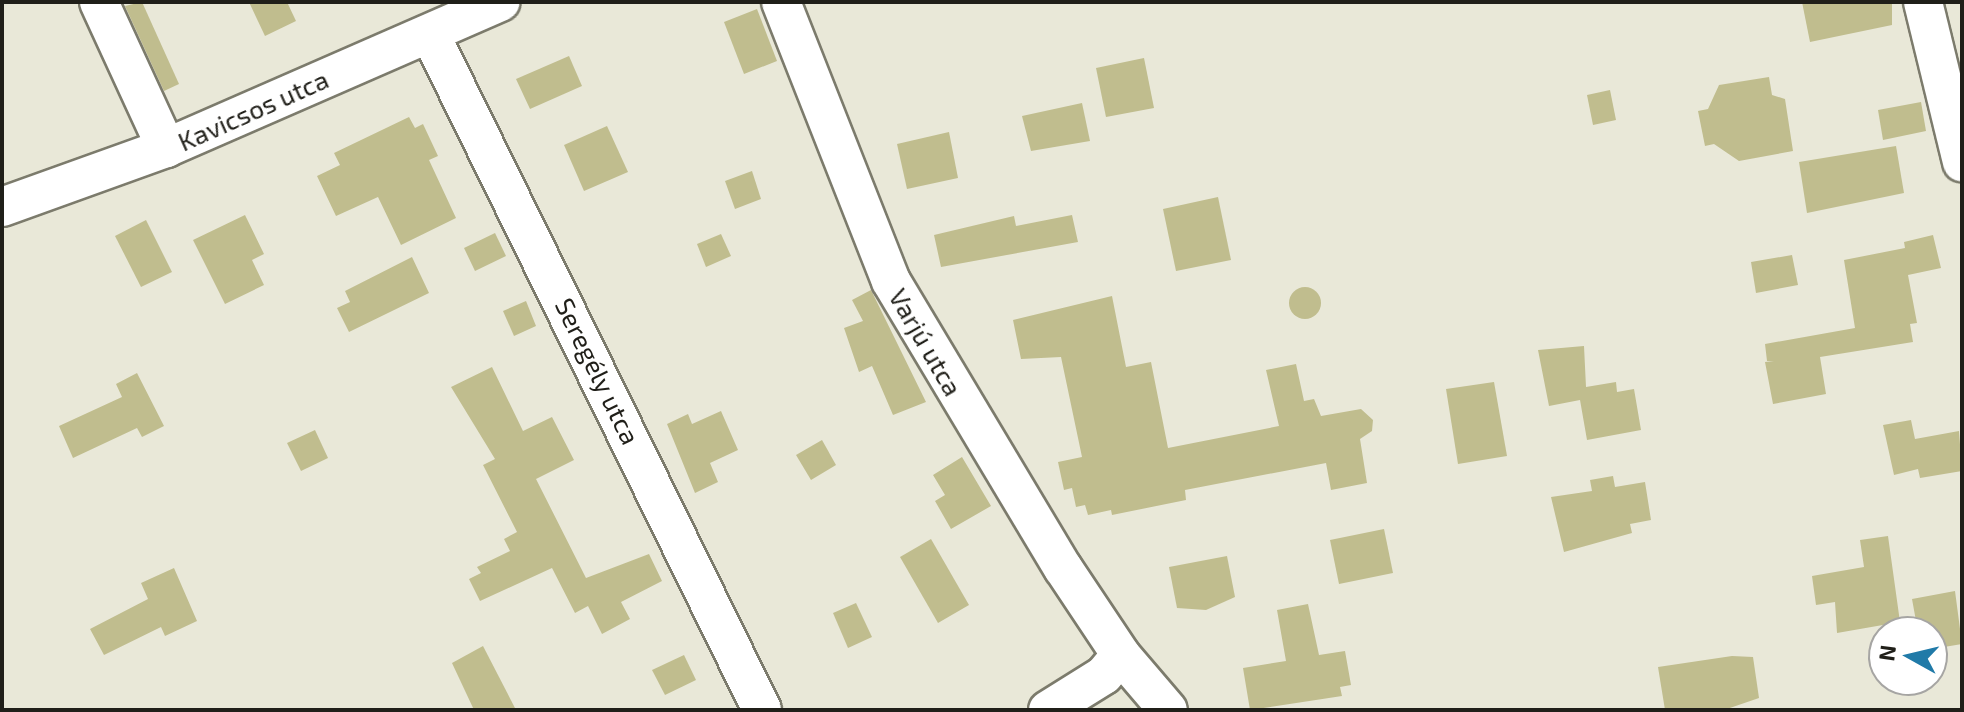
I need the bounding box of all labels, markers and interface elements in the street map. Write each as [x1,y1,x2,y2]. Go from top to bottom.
street label: Kavicsos utca [173,63,333,157]
street label: Varjú utca [883,283,969,401]
street label: Seregély utca [549,293,647,449]
north arrow [1868,616,1948,696]
text: N [1872,643,1900,663]

